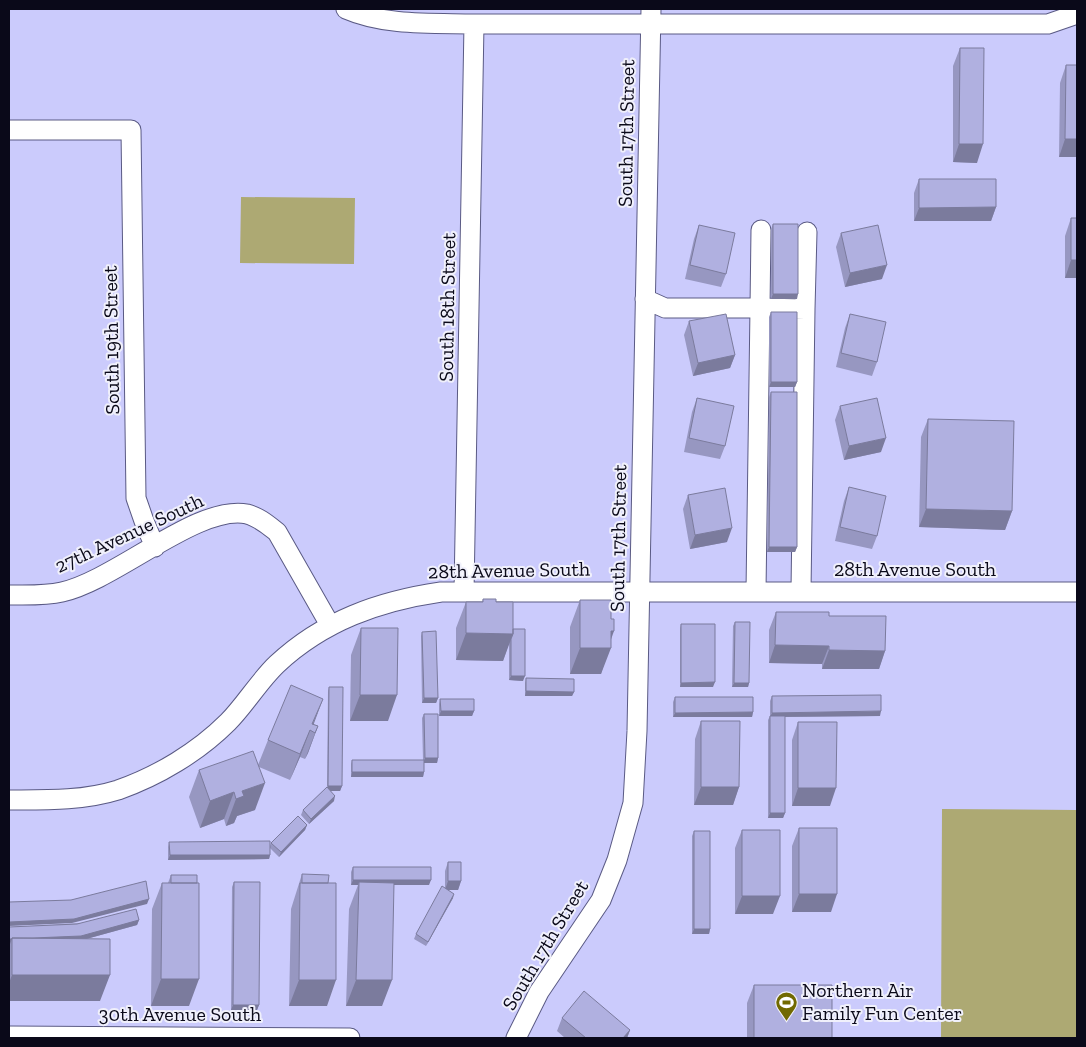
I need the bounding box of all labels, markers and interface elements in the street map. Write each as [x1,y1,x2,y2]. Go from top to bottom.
street label: South 17th Street [613,58,639,207]
street label: South 18th Street [434,232,460,382]
street label: South 19th Street [98,265,124,415]
street label: South 17th Street [605,463,631,612]
street label: 27th Avenue South [51,488,208,578]
street label: 28th Avenue South [428,557,591,583]
street label: 28th Avenue South [834,557,997,581]
street label: South 17th Street [497,875,594,1014]
place label: Northern Air Family Fun Center [802,978,962,1025]
sports icon: Northern Air Family Fun Center [774,990,798,1021]
street label: 30th Avenue South [99,1002,262,1026]

